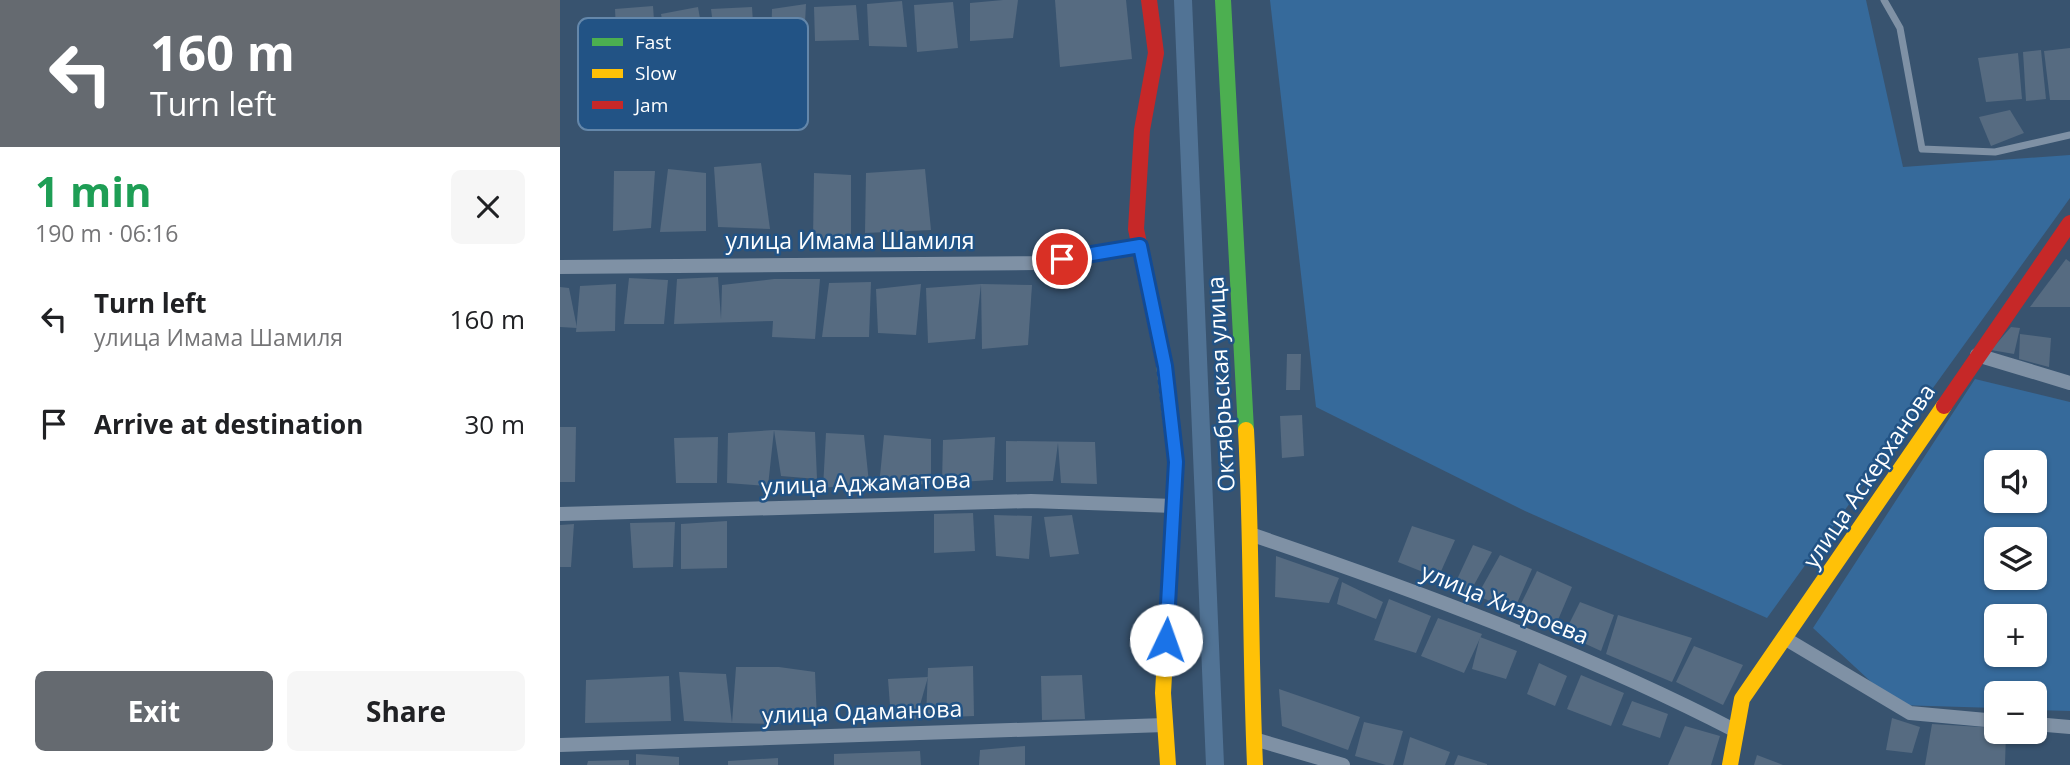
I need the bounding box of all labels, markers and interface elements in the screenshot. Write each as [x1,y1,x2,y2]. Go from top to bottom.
legend [578,18,808,130]
text: 160 m [150,19,295,85]
icon: left [35,28,126,119]
text: Fast [635,29,671,55]
text: Slow [635,60,677,86]
text: Turn left [150,82,276,125]
text: Jam [633,92,668,118]
text: 1 min [35,162,152,219]
button: close [451,170,525,244]
text: 190 m · 06:16 [35,217,178,249]
street label: улица Имама Шамиля [725,224,975,256]
pin [1032,229,1092,289]
icon: arrive [1043,240,1081,278]
street label: Октябрьская улица [1198,276,1242,493]
text: Turn left [94,285,206,321]
icon: left [35,300,73,338]
text: 160 m [450,301,525,337]
text: улица Имама Шамиля [94,321,343,353]
street label: улица Аскерханова [1794,377,1942,574]
icon: arrive [35,405,73,443]
text: Arrive at destination [94,406,363,442]
text: 30 m [464,406,525,442]
map controls [1984,450,2047,744]
button: sound [1984,450,2047,513]
street label: улица Аджаматова [760,462,972,502]
button: layers [1984,527,2047,590]
street label: улица Хизроева [1417,555,1594,651]
position arrow [1129,603,1203,677]
button: + [1984,604,2047,667]
button: Exit [35,671,273,751]
button: Share [287,671,525,751]
button: − [1984,681,2047,744]
street label: улица Одаманова [761,692,963,730]

